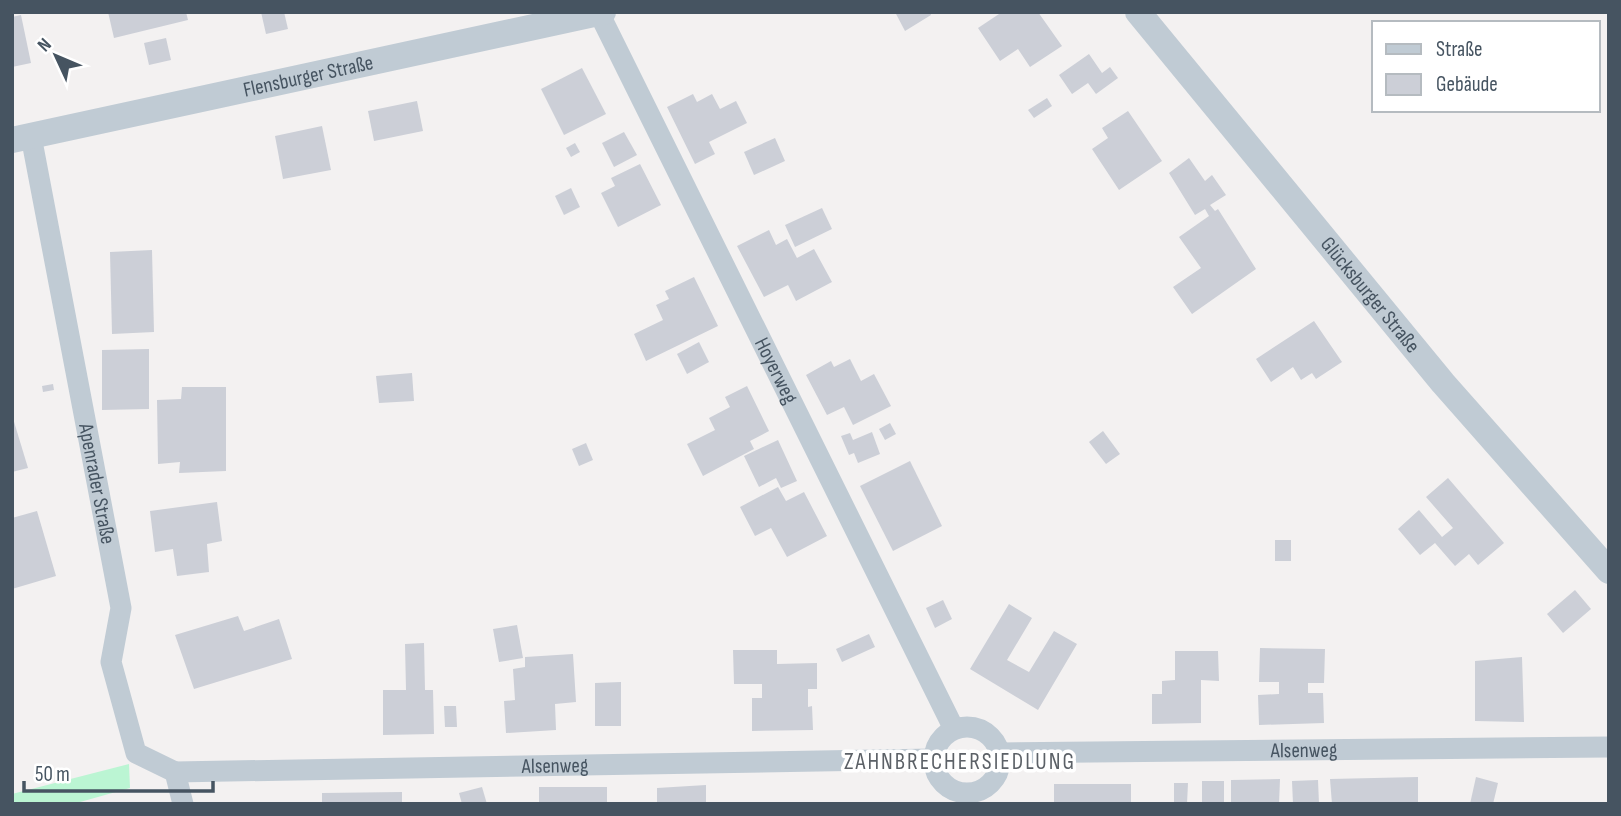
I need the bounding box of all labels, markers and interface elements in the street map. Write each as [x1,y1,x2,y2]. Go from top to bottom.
north arrow [21,21,91,91]
legend [1372,21,1600,112]
text: N [33,34,57,57]
text: Straße [1436,37,1482,62]
street label: Flensburger Straße [241,50,376,103]
text: Gebäude [1436,72,1498,97]
street label: Glücksburger Straße [1315,232,1425,358]
street label: Hoyerweg [749,334,803,408]
street label: Apenrader Straße [73,420,121,546]
street label: Alsenweg [1270,738,1337,763]
district label: ZAHNBRECHERSIEDLUNG [844,748,1076,776]
scale bar [24,750,214,794]
street label: Alsenweg [520,753,589,779]
text: 50 m [35,762,70,787]

